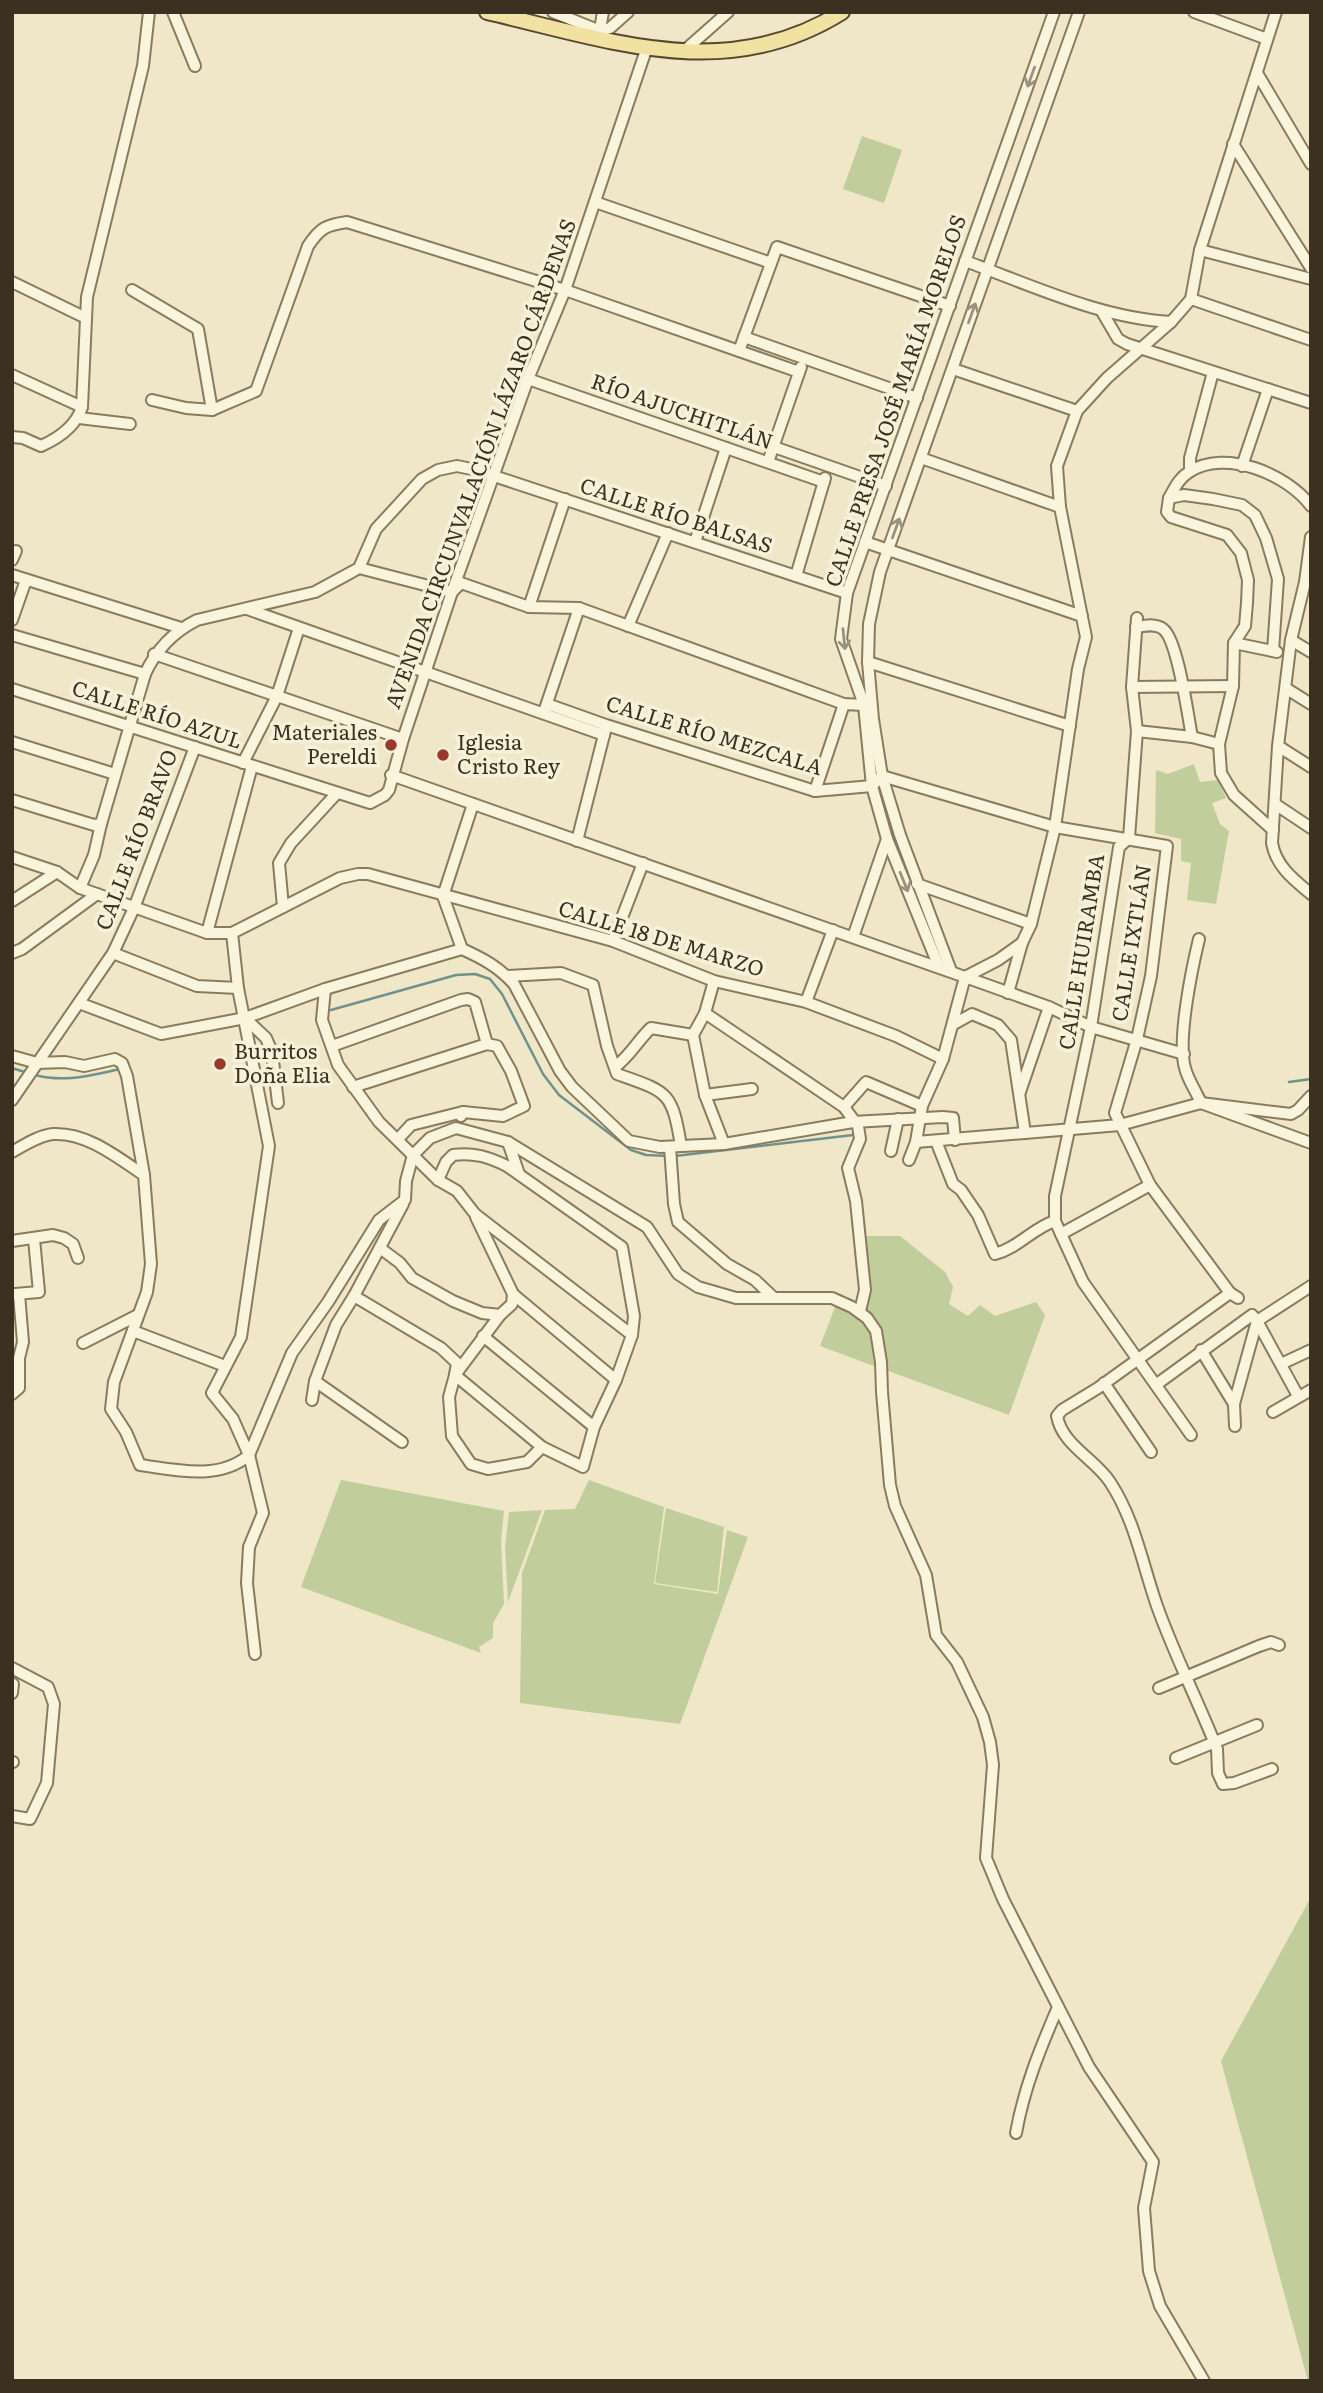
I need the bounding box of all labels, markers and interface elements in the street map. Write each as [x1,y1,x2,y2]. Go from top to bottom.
one-way arrow [1024,65,1037,87]
street label: CALLE PRESA JOSÉ MARÍA MORELOS [815,210,972,590]
street label: AVENIDA CIRCUNVALACIÓN LÁZARO CÁRDENAS [375,214,582,712]
one-way arrow [967,303,979,325]
street label: RÍO AJUCHITLÁN [588,364,778,455]
street label: CALLE RÍO BALSAS [577,468,777,559]
one-way arrow [891,517,903,539]
one-way arrow [838,627,851,650]
street label: CALLE RÍO AZUL [69,670,247,755]
street label: CALLE RÍO MEZCALA [603,686,827,781]
place label: Materiales Pereldi [271,715,377,770]
place label: Iglesia Cristo Rey [457,725,561,780]
marker: Materiales Pereldi [383,737,399,753]
street label: CALLE RÍO BRAVO [86,744,183,934]
marker: Iglesia Cristo Rey [435,747,451,763]
street label: CALLE HUIRAMBA [1049,851,1110,1052]
street label: CALLE IXTLÁN [1102,862,1157,1024]
one-way arrow [899,870,912,892]
street label: CALLE 18 DE MARZO [555,891,768,983]
place label: Burritos Doña Elia [234,1034,331,1089]
marker: Burritos Doña Elia [212,1056,228,1072]

